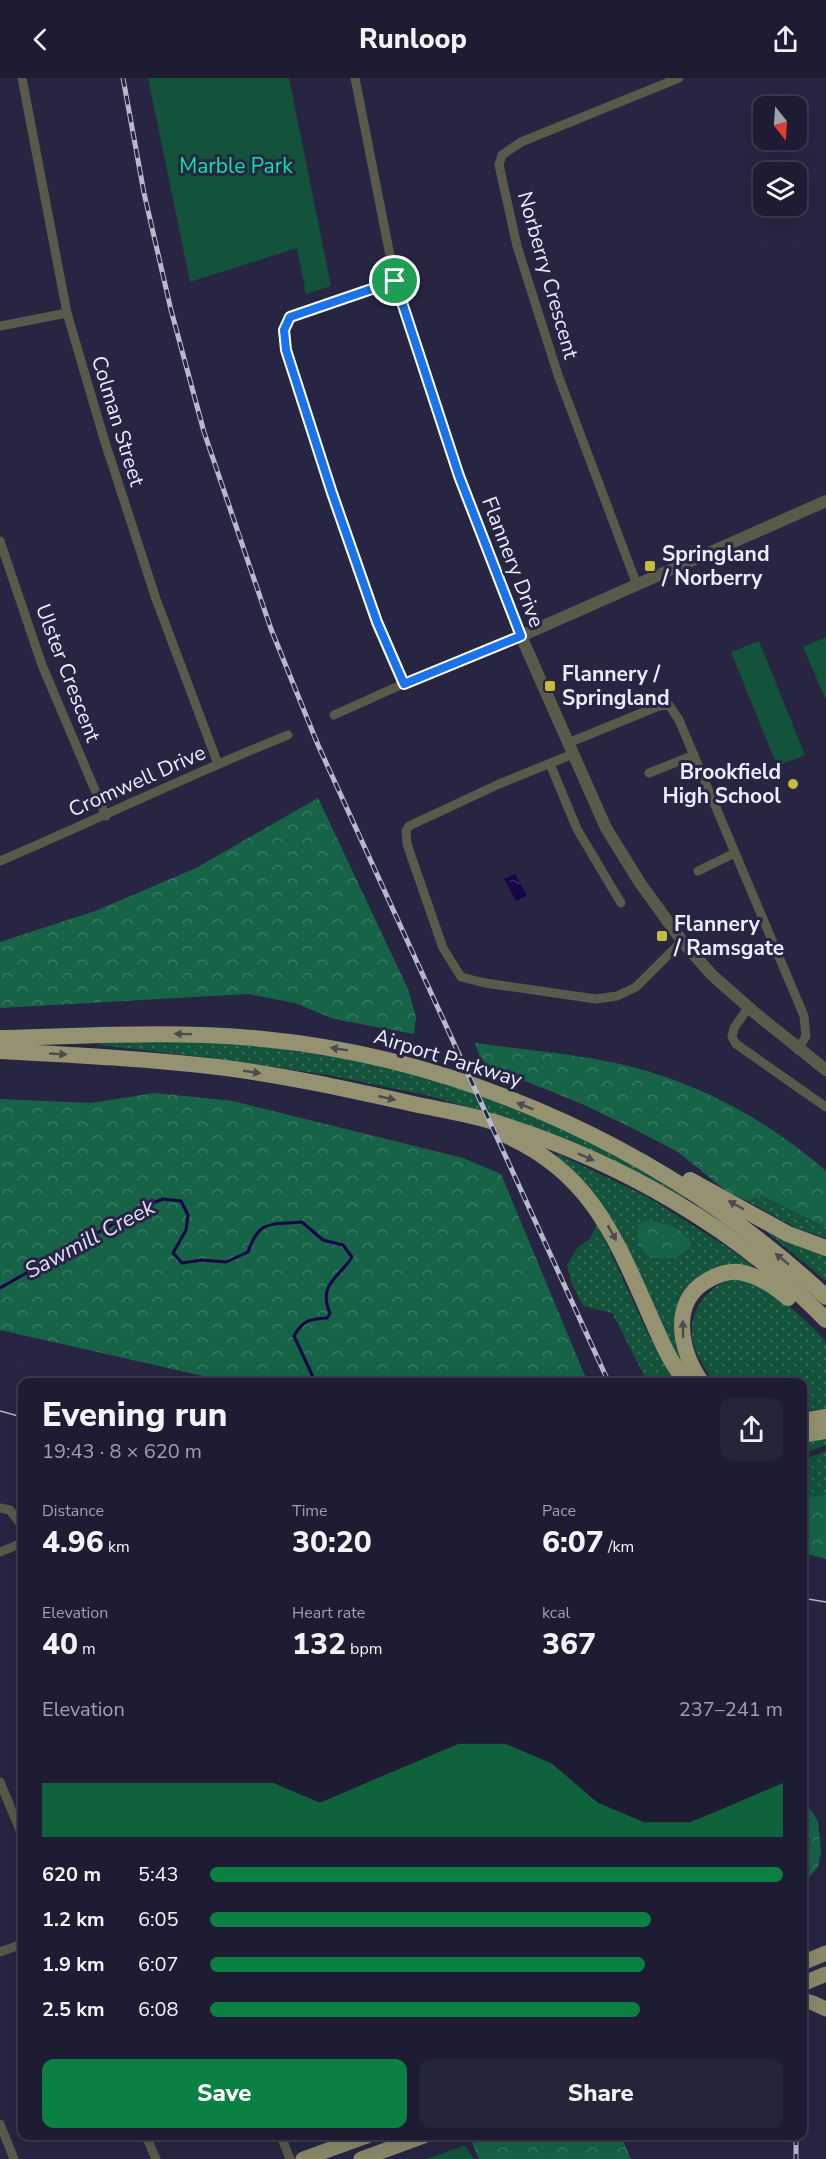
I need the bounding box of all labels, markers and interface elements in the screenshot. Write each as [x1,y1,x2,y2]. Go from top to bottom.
text: Runloop [359,21,467,58]
icon: back [24,23,57,56]
icon: share [769,23,802,56]
north arrow [753,96,807,150]
map controls [753,96,807,216]
park label: Marble Park [179,152,293,180]
button: layers [753,162,807,216]
street label: Norberry Crescent [511,188,585,363]
pin [369,255,420,306]
icon: arrive [378,264,411,297]
street label: Colman Street [85,352,151,490]
street label: Flannery Drive [475,493,551,631]
place label: Springland / Norberry [661,540,769,592]
marker: Springland / Norberry [643,559,657,573]
street label: Ulster Crescent [29,600,107,747]
place label: Flannery / Springland [562,660,669,712]
marker: Flannery / Springland [543,679,557,693]
street label: Cromwell Drive [64,738,210,824]
place label: Brookfield High School [662,758,781,810]
marker: Brookfield High School [786,777,800,791]
place label: Flannery / Ramsgate [673,910,784,962]
marker: Flannery / Ramsgate [655,929,669,943]
street label: Airport Parkway [371,1022,526,1094]
one-way arrow [173,1029,192,1039]
one-way arrow [329,1045,348,1054]
one-way arrow [49,1050,68,1059]
one-way arrow [243,1068,262,1077]
one-way arrow [378,1094,397,1104]
one-way arrow [516,1100,534,1110]
one-way arrow [578,1152,595,1161]
water label: Sawmill Creek [20,1192,161,1286]
one-way arrow [727,1200,744,1210]
one-way arrow [607,1225,617,1242]
one-way arrow [774,1252,790,1265]
one-way arrow [678,1319,688,1338]
text: Evening run [42,1393,227,1438]
button: share [720,1398,783,1461]
text: 19:43 · 8 × 620 m [42,1438,202,1465]
text: Distance [42,1500,104,1522]
text: Time [292,1500,328,1522]
text: Pace [542,1500,576,1522]
text: 4.96 [42,1522,104,1563]
text: 30:20 [292,1522,372,1563]
text: 6:07 [542,1522,604,1563]
text: km [104,1536,130,1558]
text: /km [604,1536,634,1558]
text: Elevation [42,1602,108,1624]
text: Heart rate [292,1602,365,1624]
text: kcal [542,1602,570,1624]
text: 40 [42,1624,78,1665]
text: 132 [292,1624,346,1665]
text: 367 [542,1624,596,1665]
text: m [78,1638,96,1660]
text: bpm [346,1638,382,1660]
text: Elevation [42,1696,125,1723]
text: 237–241 m [679,1696,783,1723]
text: 620 m [42,1861,101,1888]
text: 5:43 [138,1861,179,1888]
text: 1.2 km [42,1906,105,1933]
text: 6:05 [138,1906,179,1933]
text: 1.9 km [42,1951,105,1978]
text: 6:07 [138,1951,179,1978]
text: 2.5 km [42,1996,105,2023]
text: 6:08 [138,1996,179,2023]
button: Save [42,2059,407,2128]
button: Share [419,2059,783,2128]

